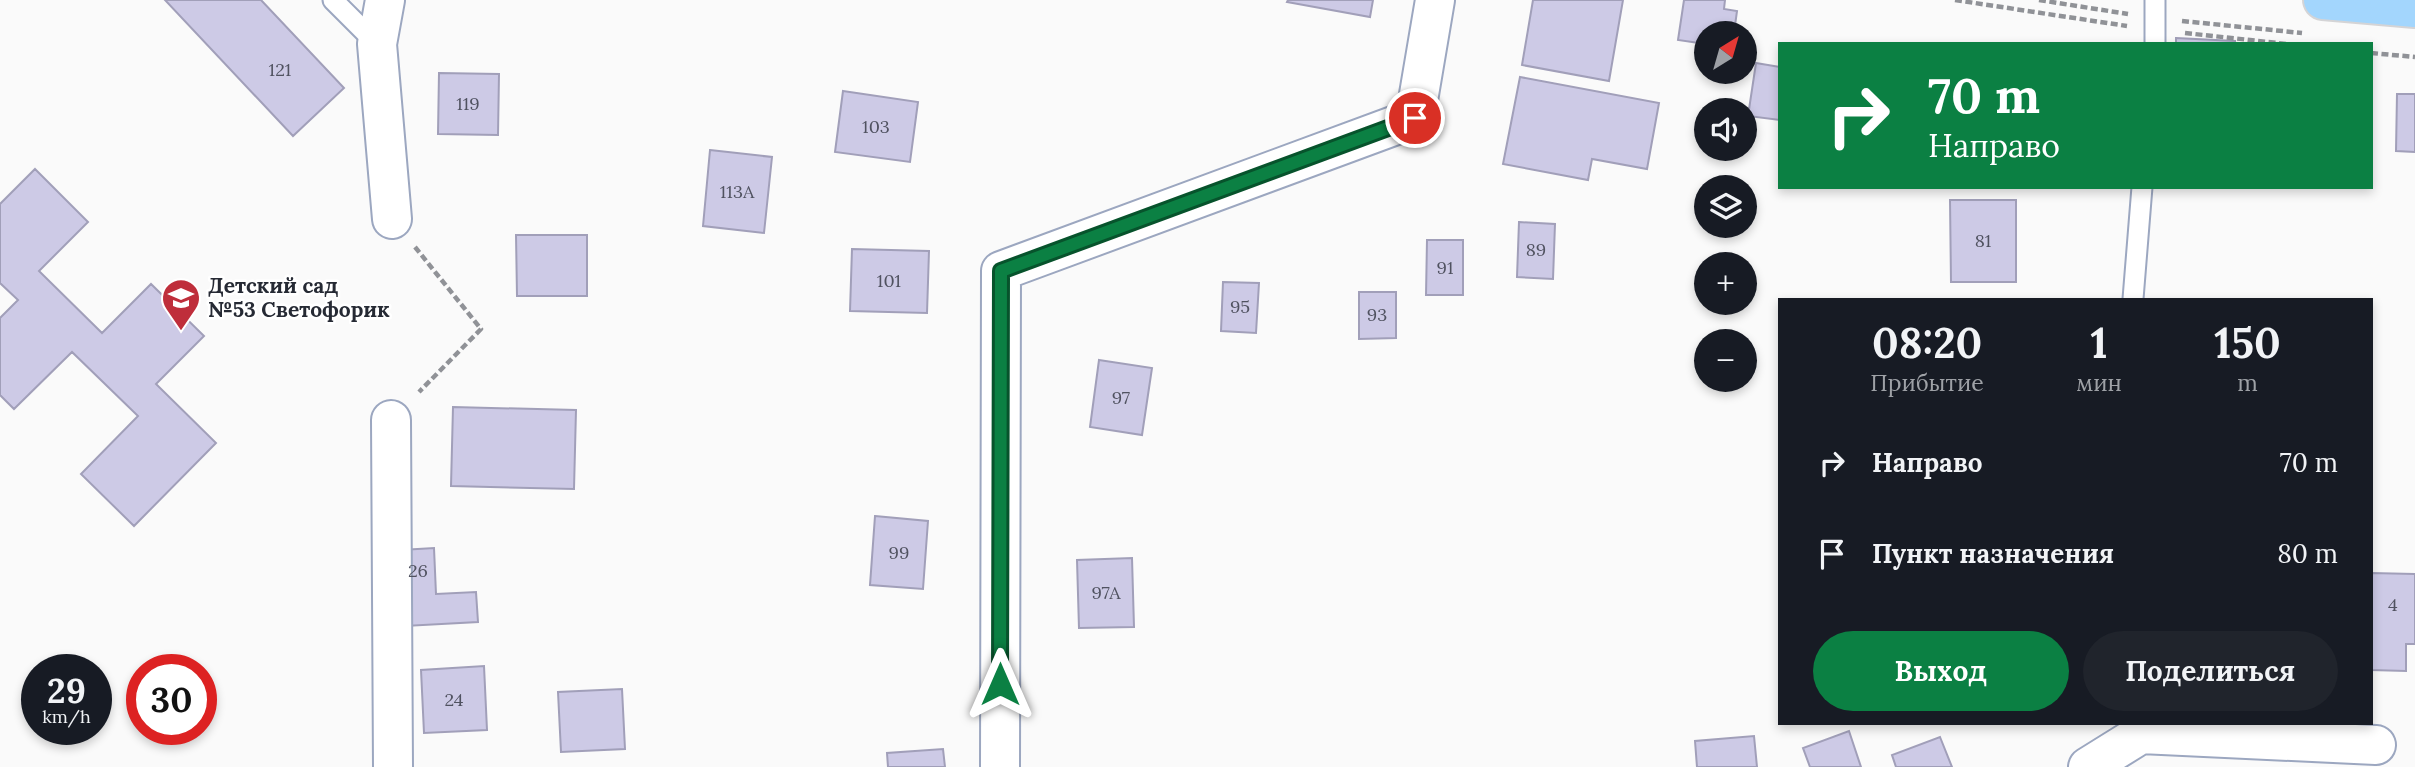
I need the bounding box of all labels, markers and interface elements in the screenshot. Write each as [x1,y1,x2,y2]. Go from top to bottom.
north arrow [1694,21,1757,84]
map controls [1694,21,1757,392]
house number: 121 [269,58,291,81]
text: 70 m [1928,64,2040,126]
icon: right [1813,70,1904,161]
pin [1385,88,1445,148]
house number: 119 [456,92,480,115]
button: sound [1694,98,1757,161]
icon: arrive [1396,99,1434,137]
house number: 103 [862,115,890,138]
text: Направо [1928,125,2060,166]
button: layers [1694,175,1757,238]
house number: 113А [720,180,755,203]
house number: 81 [1975,229,1991,252]
house number: 89 [1526,238,1546,261]
button: + [1694,252,1757,315]
house number: 91 [1437,256,1453,279]
house number: 101 [877,269,901,292]
place label: Детский сад №53 Светофорик [208,272,390,323]
school or university icon: Детский сад №53 Светофорик [160,277,202,332]
house number: 95 [1230,295,1250,318]
house number: 93 [1367,303,1387,326]
text: 08:20 [1872,316,1982,370]
text: 1 [2090,316,2108,370]
text: 150 [2214,316,2281,370]
button: − [1694,329,1757,392]
text: Прибытие [1870,368,1984,397]
text: мин [2076,368,2122,397]
text: m [2237,368,2258,397]
house number: 97 [1112,386,1130,409]
icon: right [1813,444,1851,482]
text: Направо [1872,446,1983,479]
text: 70 m [2280,446,2338,479]
icon: arrive [1813,535,1851,573]
text: Пункт назначения [1872,537,2114,570]
text: 80 m [2277,537,2338,570]
house number: 99 [889,541,909,564]
house number: 26 [408,559,428,582]
house number: 97А [1091,581,1121,604]
house number: 4 [2388,593,2398,616]
button: Выход [1813,631,2069,711]
button: Поделиться [2083,631,2338,711]
position arrow [963,647,1037,721]
speed limit sign: 30 [126,654,217,745]
text: 29 [47,668,86,713]
house number: 24 [444,688,464,711]
text: km/h [42,705,91,728]

